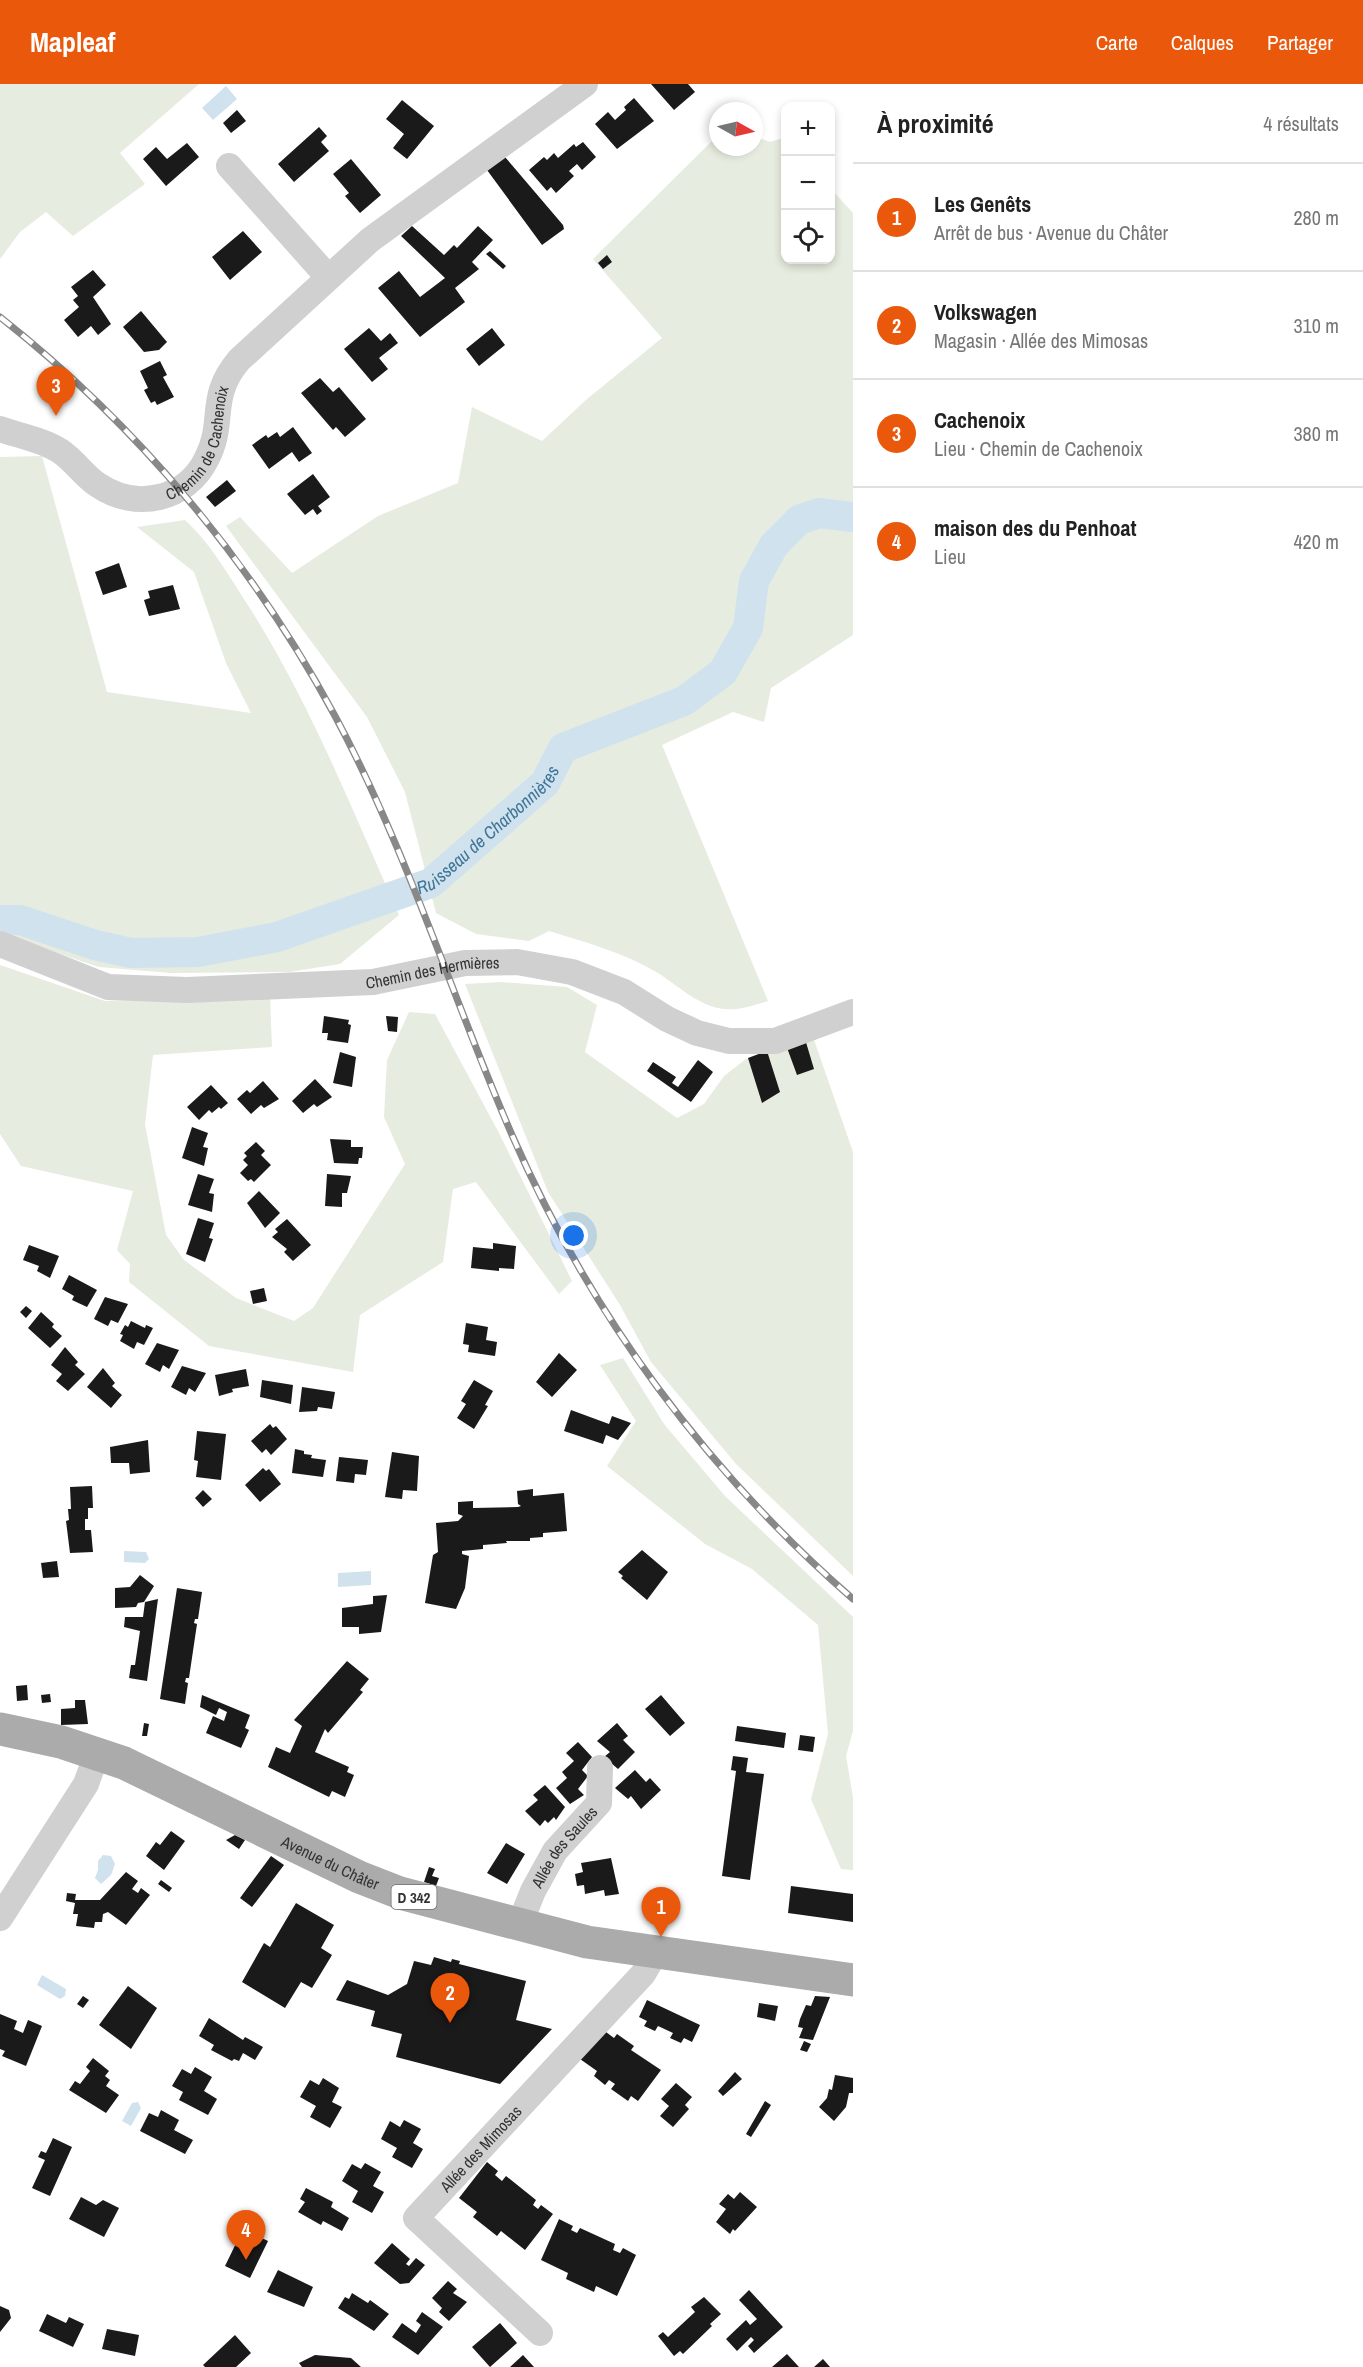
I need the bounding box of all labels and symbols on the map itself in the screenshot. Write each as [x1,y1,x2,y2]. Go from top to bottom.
north arrow [709,102,763,156]
pin: 3 [36,366,76,416]
street label: Chemin de Cachenoix [162,382,234,505]
water label: Ruisseau de Charbonnières [413,761,564,900]
street label: Chemin des Hermières [365,951,500,993]
your location [559,1221,588,1250]
street label: Allée des Saules [525,1801,602,1892]
street label: Avenue du Châter [277,1830,383,1895]
road number: D 342 [392,1885,436,1909]
pin: 1 [642,1888,680,1937]
pin: 2 [430,1974,470,2023]
street label: Allée des Mimosas [434,2100,526,2197]
pin: 4 [226,2210,266,2260]

